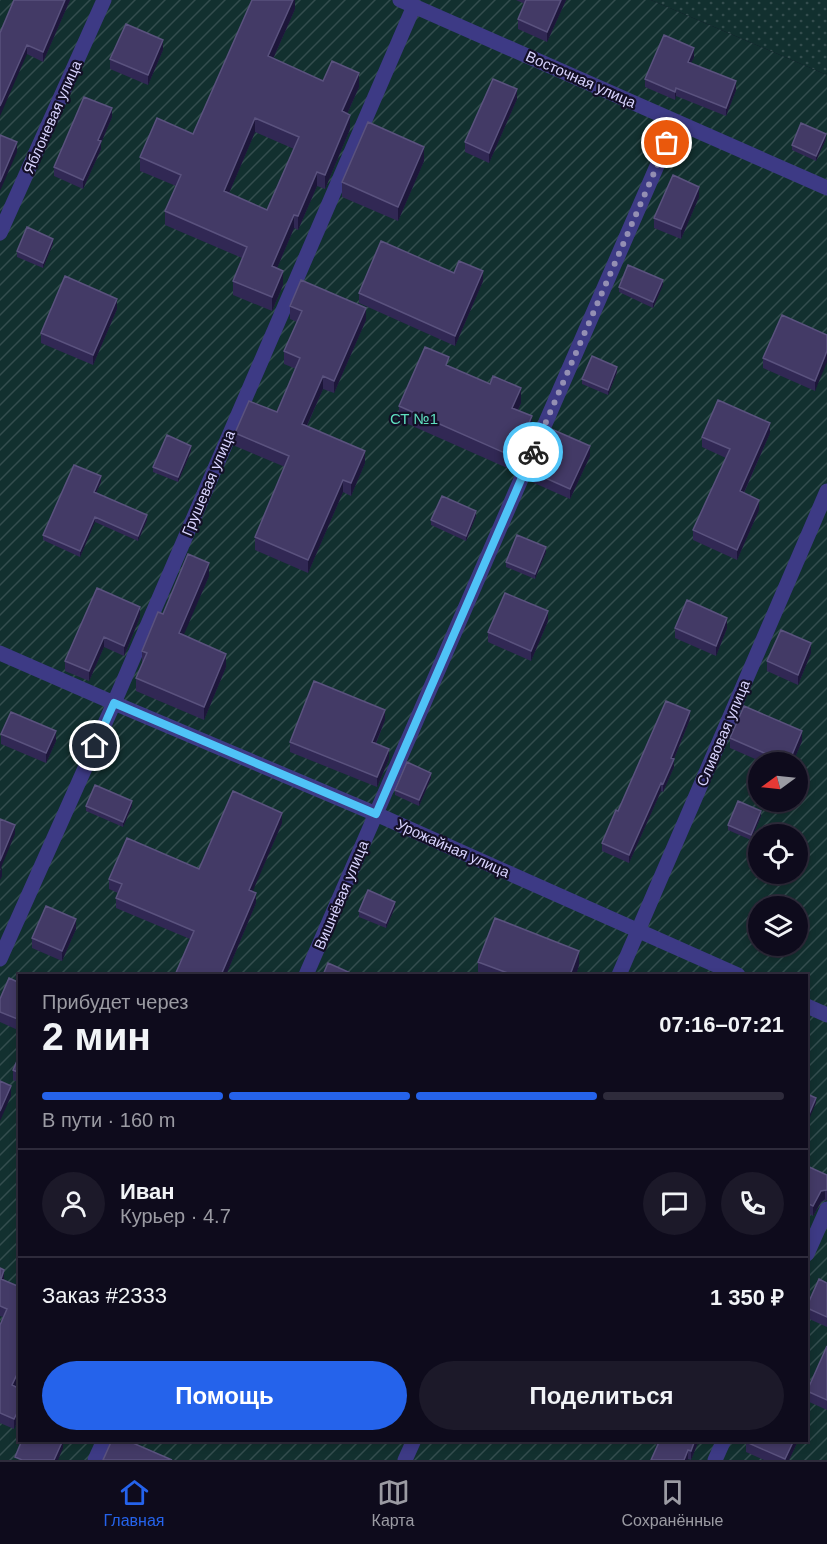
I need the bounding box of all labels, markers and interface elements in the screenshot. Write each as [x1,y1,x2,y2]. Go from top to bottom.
street label: Восточная улица [523,47,639,111]
street label: Яблоневая улица [19,57,85,176]
pin [641,117,692,168]
icon: bag [650,126,683,159]
park label: СТ №1 [390,410,438,427]
courier [503,422,563,482]
street label: Грушевая улица [178,427,238,538]
icon: bike [517,436,550,469]
street label: Сливовая улица [693,677,753,789]
pin [69,720,120,771]
icon: home [78,729,111,762]
north arrow [748,752,808,812]
map controls [748,752,808,956]
street label: Урожайная улица [394,815,513,881]
button: locate [748,824,808,884]
street label: Вишнёвая улица [310,837,372,952]
button: layers [748,896,808,956]
text: Прибудет через [42,991,188,1013]
text: 07:16–07:21 [659,1012,784,1037]
text: 2 мин [42,1015,151,1058]
text: В пути · 160 m [42,1109,175,1131]
button: person [42,1172,105,1235]
button: chat [643,1172,706,1235]
button: phone [721,1172,784,1235]
text: Иван [120,1179,175,1204]
text: Курьер · 4.7 [120,1205,231,1227]
text: Заказ #2333 [42,1283,167,1308]
text: 1 350 ₽ [710,1285,784,1310]
button: Помощь [42,1361,407,1430]
button: Поделиться [419,1361,784,1430]
tab: Главная [104,1476,164,1530]
tab: Карта [372,1476,414,1530]
tab: Сохранённые [622,1476,723,1530]

